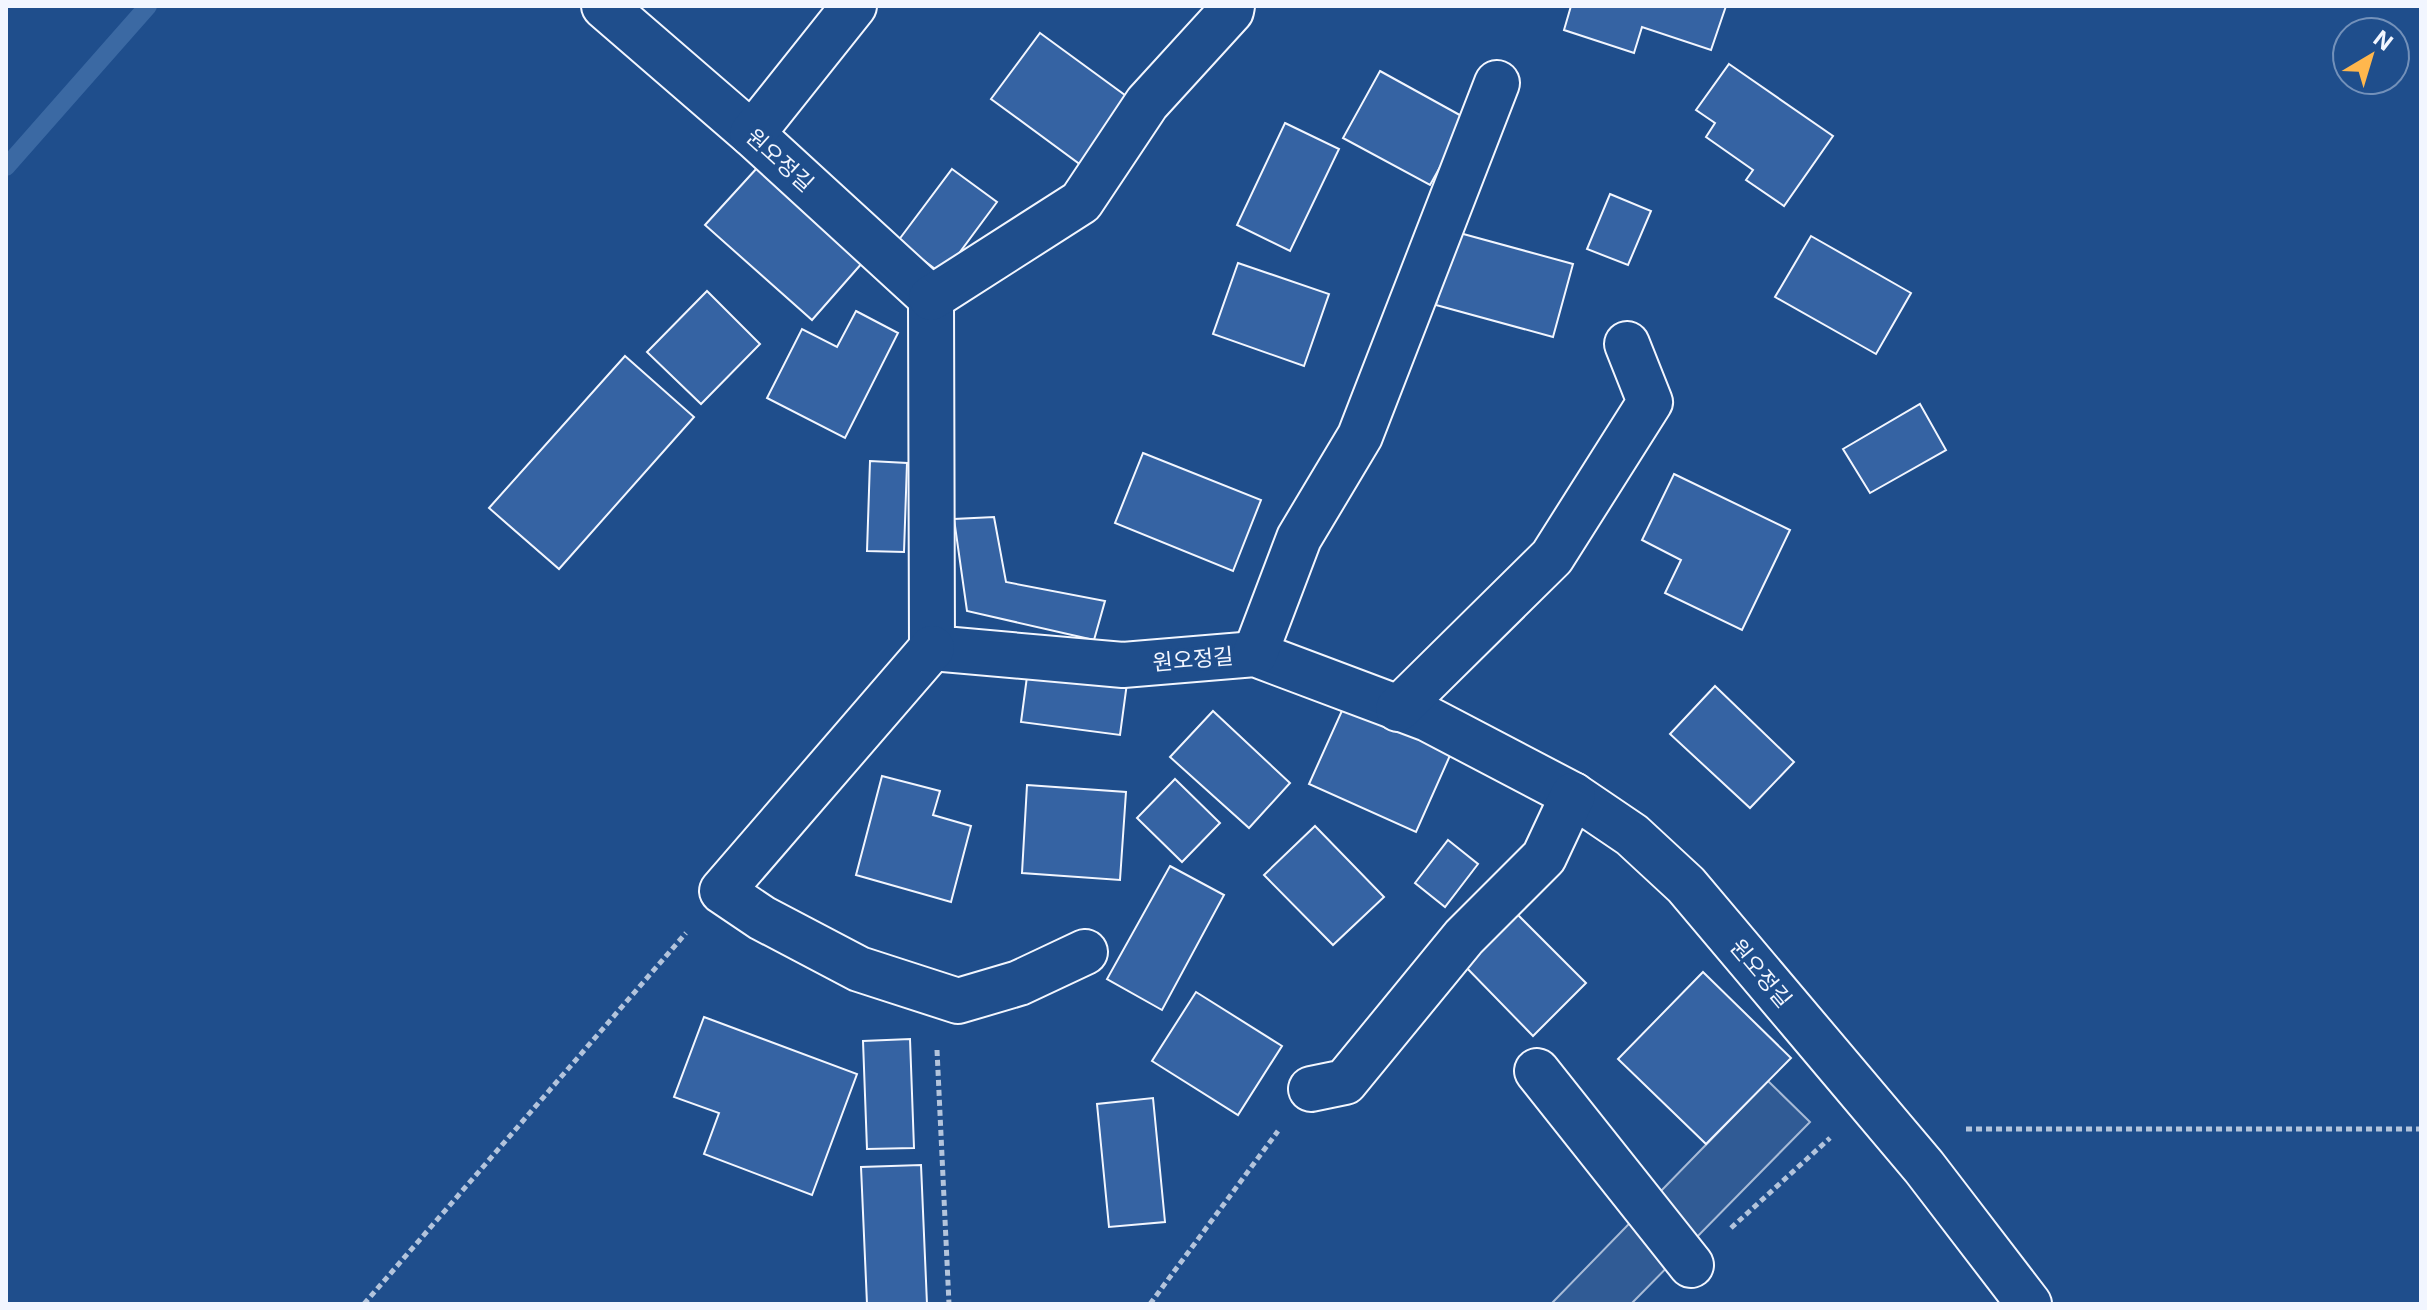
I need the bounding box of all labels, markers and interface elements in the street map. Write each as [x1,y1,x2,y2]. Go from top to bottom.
north arrow [2331,16,2411,96]
text: N [2369,25,2398,56]
street label: 원오정길 [741,123,819,197]
street label: 원오정길 [1152,643,1234,675]
street label: 원오정길 [1725,934,1797,1012]

